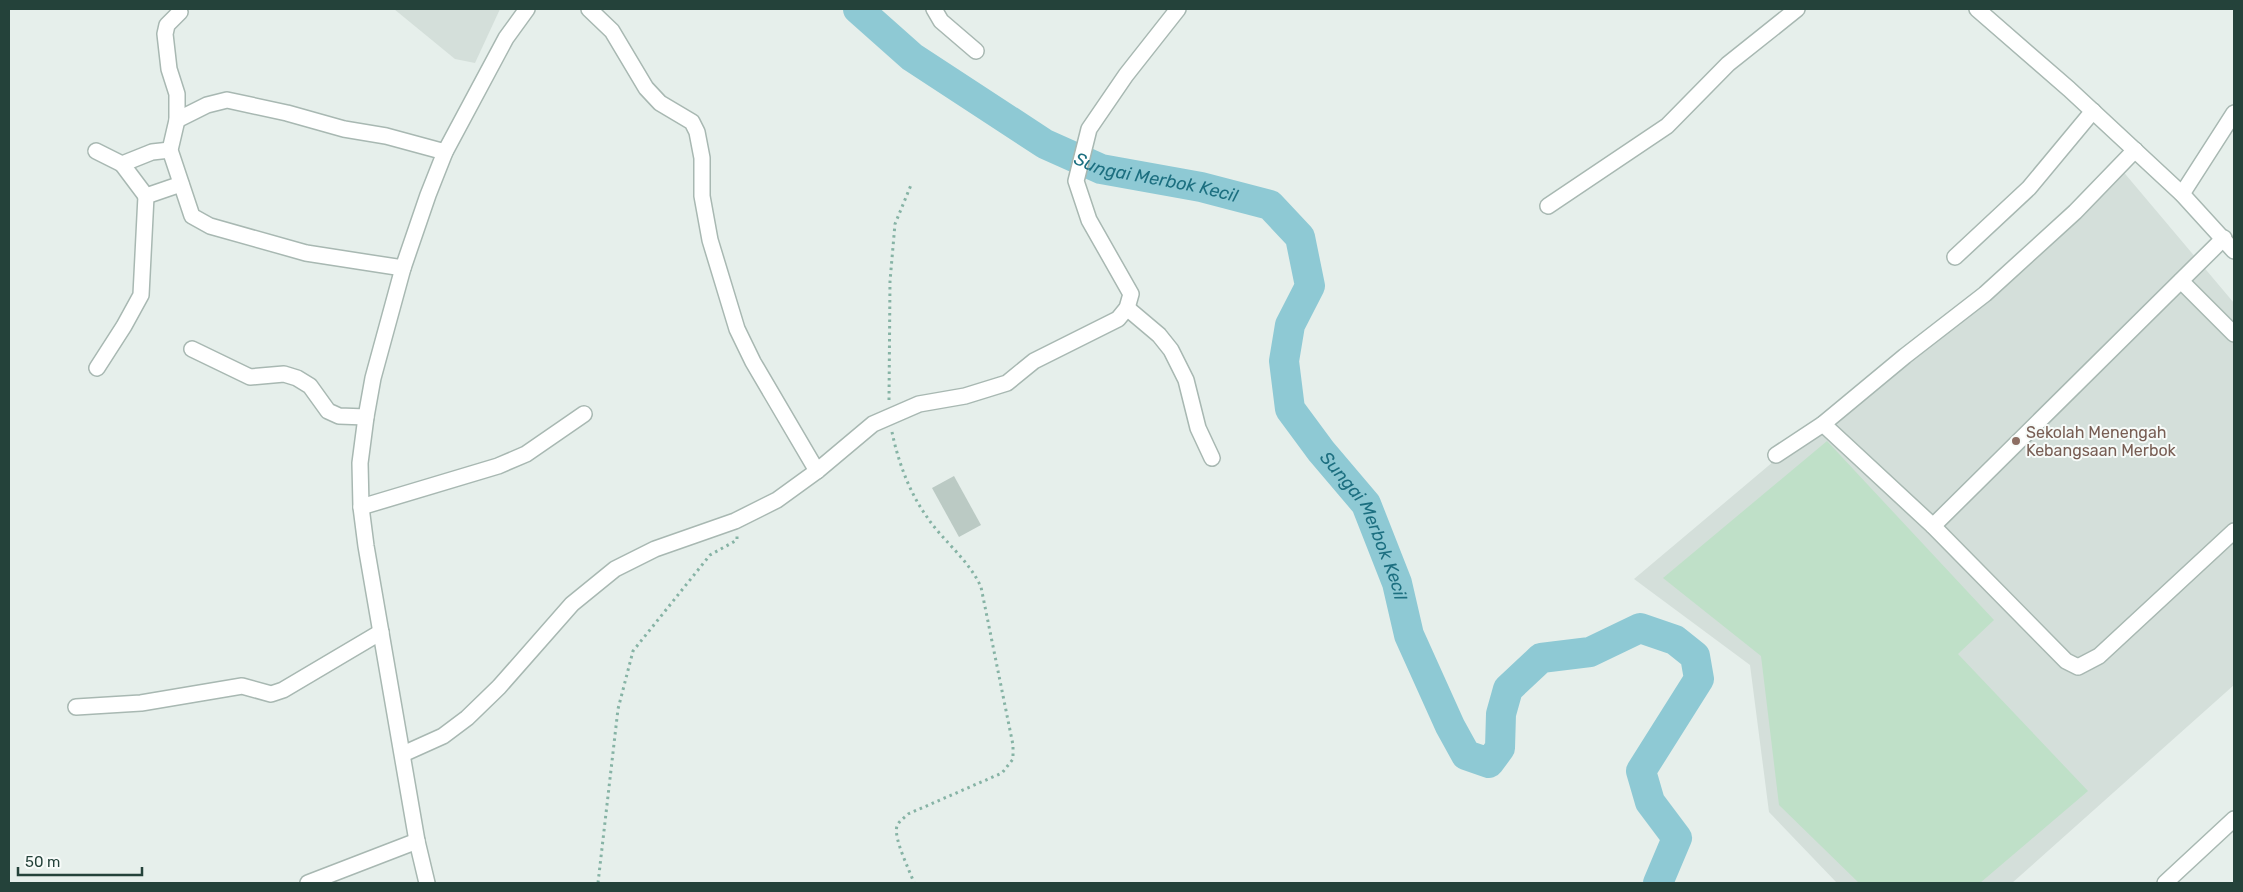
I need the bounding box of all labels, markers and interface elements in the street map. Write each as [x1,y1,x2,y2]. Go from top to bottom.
water label: Sungai Merbok Kecil [1071,147,1241,207]
place label: Sekolah Menengah Kebangsaan Merbok [2026,423,2177,460]
marker: Sekolah Menengah Kebangsaan Merbok [2010,435,2022,447]
water label: Sungai Merbok Kecil [1315,447,1412,603]
scale bar [18,844,141,876]
text: 50 m [25,853,60,871]

